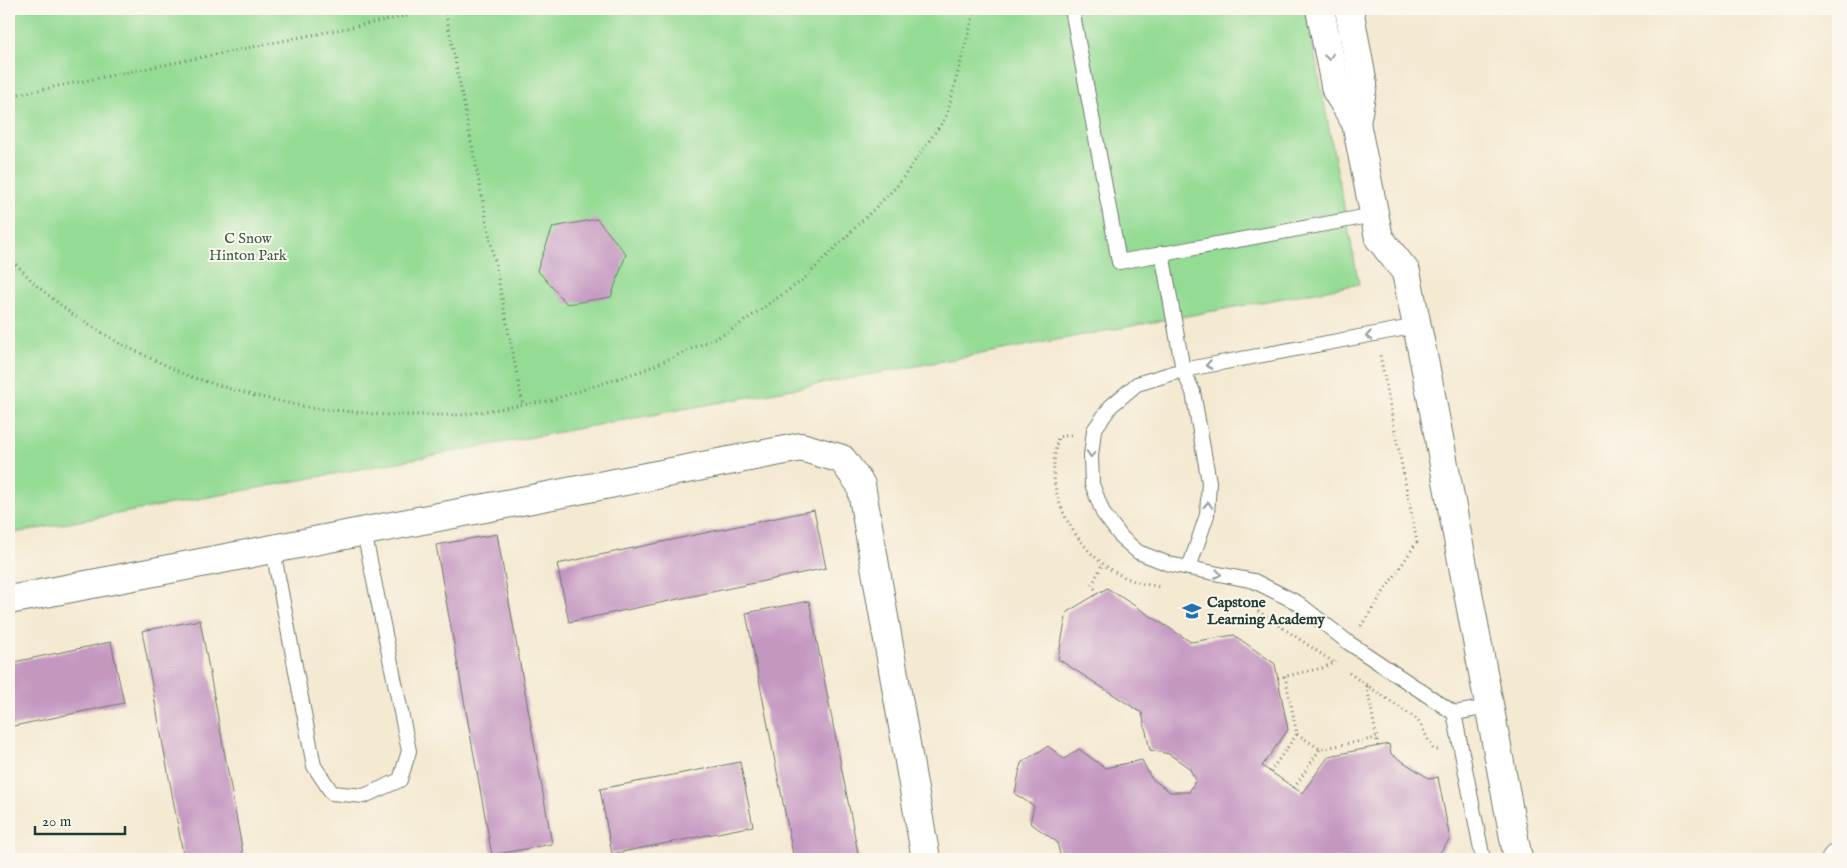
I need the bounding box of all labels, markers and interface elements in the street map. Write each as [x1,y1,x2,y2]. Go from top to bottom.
one-way arrow [1324,52,1334,61]
park label: C Snow Hinton Park [209,229,288,265]
one-way arrow [1365,330,1374,341]
one-way arrow [1205,359,1214,370]
one-way arrow [1086,450,1097,458]
one-way arrow [1202,500,1213,508]
one-way arrow [1214,568,1223,578]
place label: Capstone Learning Academy [1207,593,1325,629]
school or university icon: Capstone Learning Academy [1181,600,1203,622]
scale bar [35,803,125,835]
text: 20 m [42,812,72,831]

